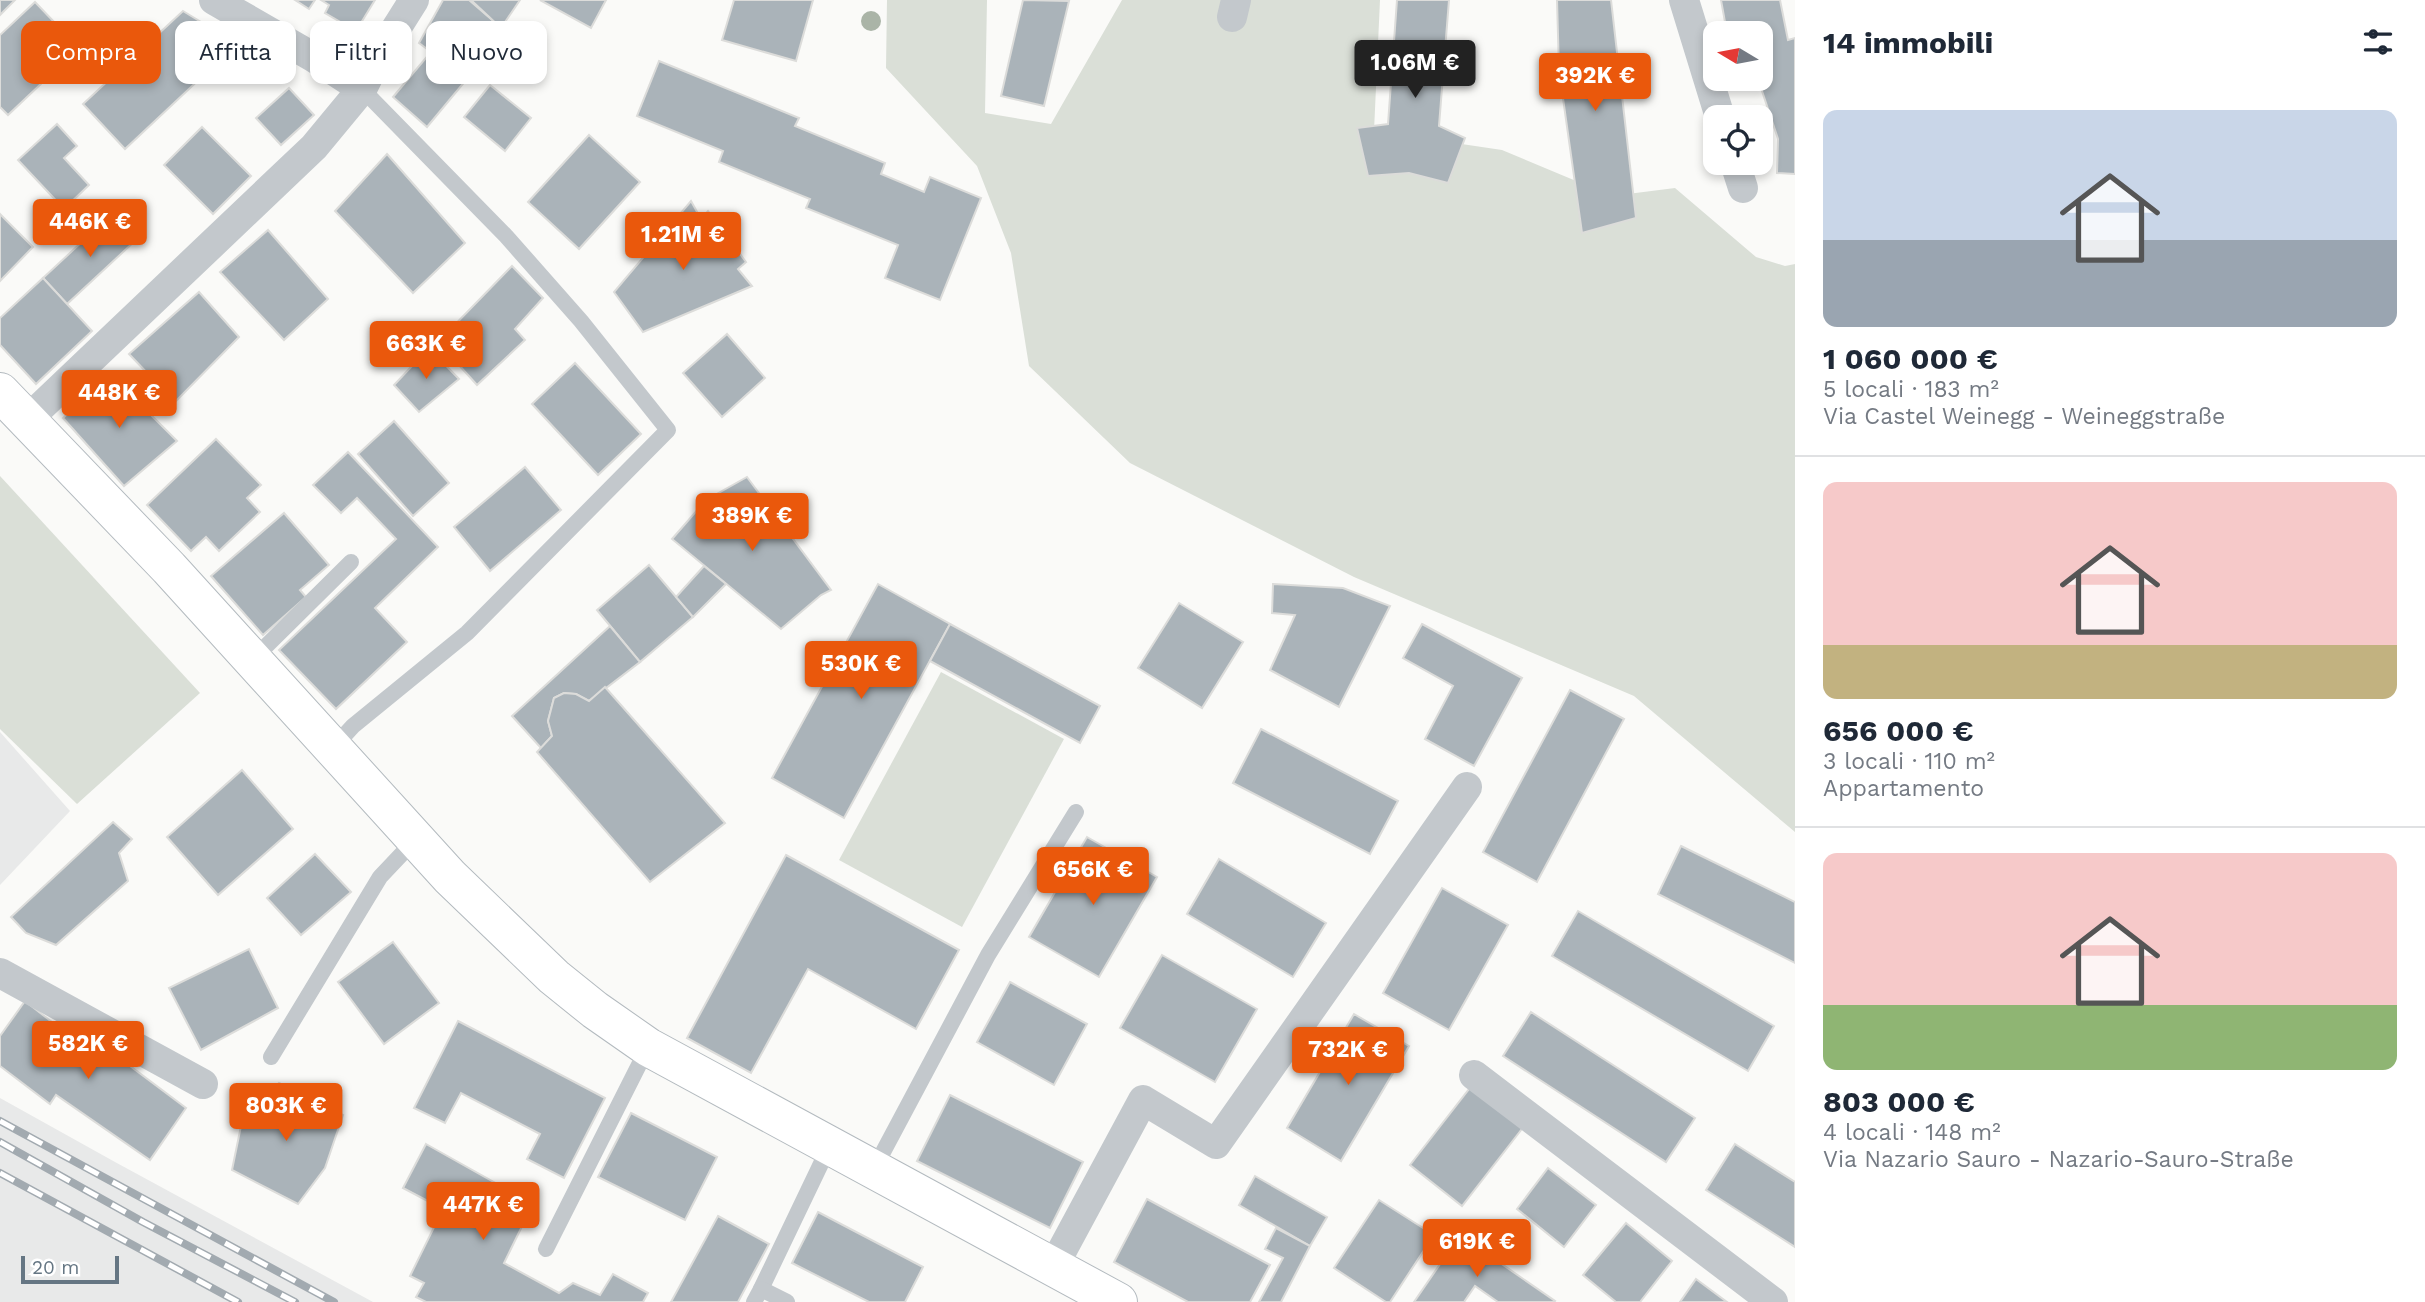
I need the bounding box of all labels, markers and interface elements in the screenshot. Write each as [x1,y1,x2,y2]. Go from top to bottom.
chip: Compra [21,21,161,84]
chip: Affitta [175,21,296,84]
chip: Filtri [310,21,412,84]
chip: Nuovo [426,21,547,84]
north arrow [1703,21,1773,91]
map controls [1703,21,1773,175]
icon: filters [2359,23,2397,61]
text: 14 immobili [1823,25,1993,60]
pin: 1.06M € [1350,41,1480,100]
text: 1.06M € [1371,49,1460,76]
pin: 392K € [1538,54,1652,113]
text: 392K € [1555,62,1635,89]
button: locate [1703,105,1773,175]
icon: home [2047,155,2173,281]
pin: 446K € [33,200,147,259]
text: 446K € [49,208,131,235]
pin: 1.21M € [618,212,748,272]
text: 1.21M € [641,221,725,248]
pin: 663K € [369,322,483,381]
text: 663K € [386,330,466,357]
text: 1 060 000 € [1823,341,1998,376]
pin: 448K € [62,370,176,430]
text: 5 locali · 183 m² [1823,376,1999,403]
text: 448K € [78,379,160,406]
text: Via Castel Weinegg - Weineggstraße [1823,403,2225,430]
pin: 389K € [695,494,809,553]
text: 389K € [712,502,792,529]
icon: home [2047,527,2173,653]
pin: 530K € [804,642,918,701]
text: 530K € [821,650,901,677]
text: 656 000 € [1823,713,1974,748]
text: 3 locali · 110 m² [1823,748,1995,775]
text: Appartamento [1823,775,1984,802]
pin: 656K € [1036,848,1150,907]
text: 656K € [1053,856,1133,883]
icon: home [2047,898,2173,1024]
pin: 582K € [31,1021,145,1081]
pin: 732K € [1291,1028,1405,1087]
text: 582K € [48,1030,128,1057]
text: 732K € [1308,1036,1388,1063]
pin: 803K € [229,1084,343,1143]
text: 803 000 € [1823,1084,1975,1119]
text: 803K € [245,1092,327,1119]
text: 4 locali · 148 m² [1823,1119,2001,1146]
text: Via Nazario Sauro - Nazario-Sauro-Straße [1823,1146,2294,1173]
pin: 447K € [426,1182,540,1242]
text: 447K € [442,1191,524,1218]
pin: 619K € [1420,1220,1534,1279]
text: 619K € [1439,1228,1515,1255]
scale bar [21,1253,119,1285]
text: 20 m [32,1256,79,1279]

